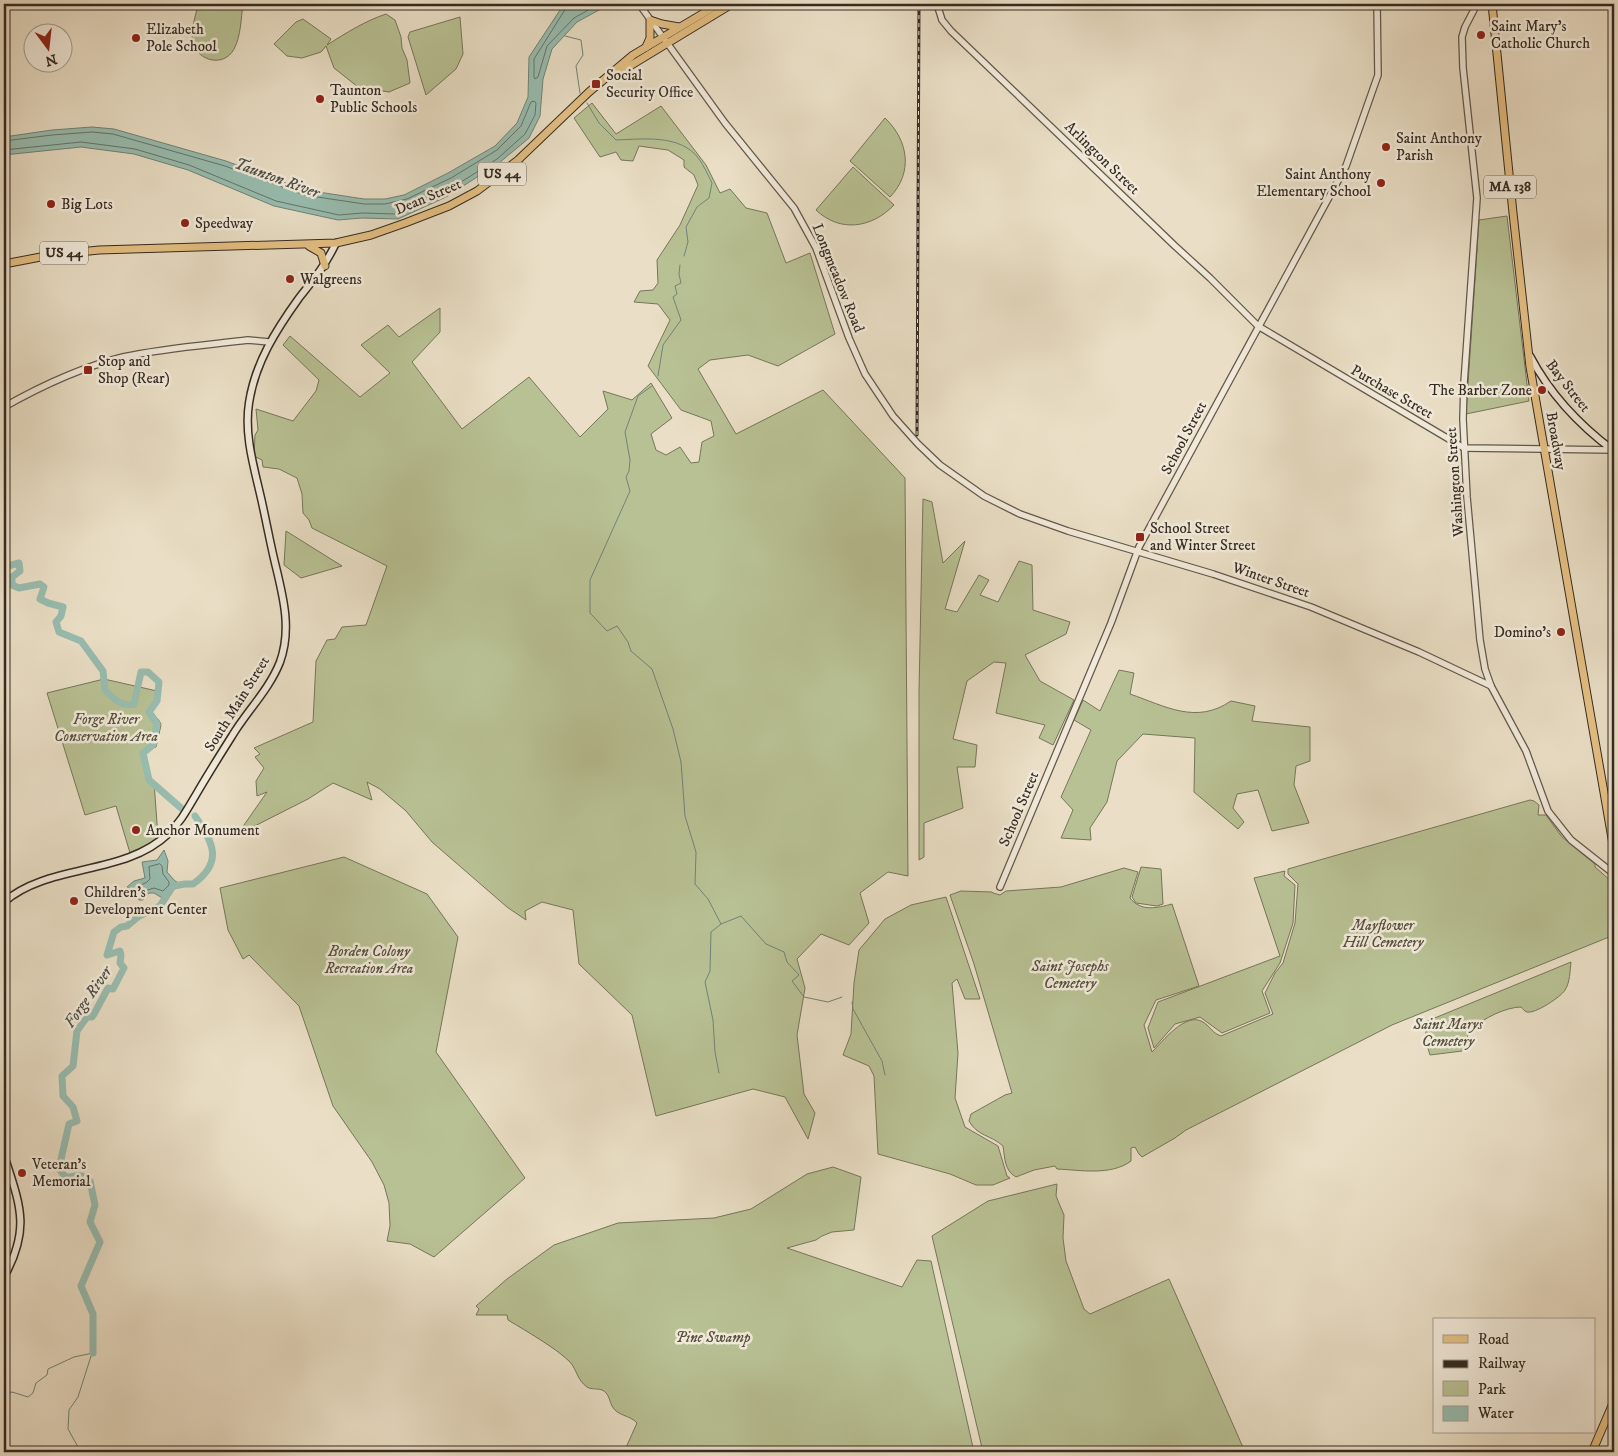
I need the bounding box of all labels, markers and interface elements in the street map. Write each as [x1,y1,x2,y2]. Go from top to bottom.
place label: Saint Mary's Catholic Church [1491,17,1590,53]
place label: Elizabeth Pole School [146,20,217,56]
north arrow [22,22,72,72]
marker: Saint Mary's Catholic Church [1475,29,1487,41]
marker: Elizabeth Pole School [130,32,142,44]
text: N [43,49,59,70]
place label: Social Security Office [606,66,693,102]
marker: Social Security Office [590,78,602,90]
place label: Taunton Public Schools [330,81,417,117]
marker: Taunton Public Schools [314,93,326,105]
street label: Arlington Street [1060,117,1144,199]
place label: Saint Anthony Parish [1396,129,1483,165]
marker: Saint Anthony Parish [1380,141,1392,153]
water label: Taunton River [232,153,323,203]
road number: US 44 [478,162,526,185]
place label: Saint Anthony Elementary School [1256,165,1372,201]
street label: Dean Street [392,174,464,219]
road number: MA 138 [1484,176,1536,198]
marker: Saint Anthony Elementary School [1375,177,1387,189]
place label: Big Lots [61,195,113,214]
marker: Big Lots [45,198,57,210]
place label: Speedway [195,214,254,233]
marker: Speedway [179,217,191,229]
street label: Longmeadow Road [808,221,869,336]
road number: US 44 [40,242,88,264]
place label: Walgreens [299,270,362,289]
marker: Walgreens [284,273,296,285]
place label: Stop and Shop (Rear) [98,352,170,388]
street label: Bay Street [1542,356,1595,416]
street label: Purchase Street [1347,361,1437,423]
marker: Stop and Shop (Rear) [82,364,94,376]
place label: The Barber Zone [1429,381,1532,400]
marker: The Barber Zone [1536,384,1548,396]
street label: School Street [1157,398,1211,478]
street label: Broadway [1542,410,1571,473]
street label: Washington Street [1442,426,1468,538]
place label: School Street and Winter Street [1150,519,1256,555]
marker: School Street and Winter Street [1134,531,1146,543]
street label: Winter Street [1229,558,1312,602]
place label: Domino's [1494,623,1551,642]
marker: Domino's [1555,626,1567,638]
street label: South Main Street [200,653,274,755]
park label: Forge River Conservation Area [54,710,158,746]
street label: School Street [995,768,1043,849]
place label: Anchor Monument [146,821,260,840]
marker: Anchor Monument [130,824,142,836]
place label: Children's Development Center [84,883,208,919]
marker: Children's Development Center [68,895,80,907]
park label: Mayflower Hill Cemetery [1342,916,1424,952]
park label: Borden Colony Recreation Area [324,942,413,978]
park label: Saint Josephs Cemetery [1031,957,1109,993]
water label: Forge River [60,961,117,1032]
park label: Saint Marys Cemetery [1412,1015,1483,1051]
place label: Veteran's Memorial [31,1155,91,1191]
marker: Veteran's Memorial [16,1167,28,1179]
legend [1433,1318,1596,1434]
park label: Pine Swamp [675,1328,751,1347]
text: Road [1478,1330,1510,1349]
text: Railway [1478,1354,1526,1373]
text: Park [1478,1380,1507,1399]
text: Water [1477,1404,1514,1423]

